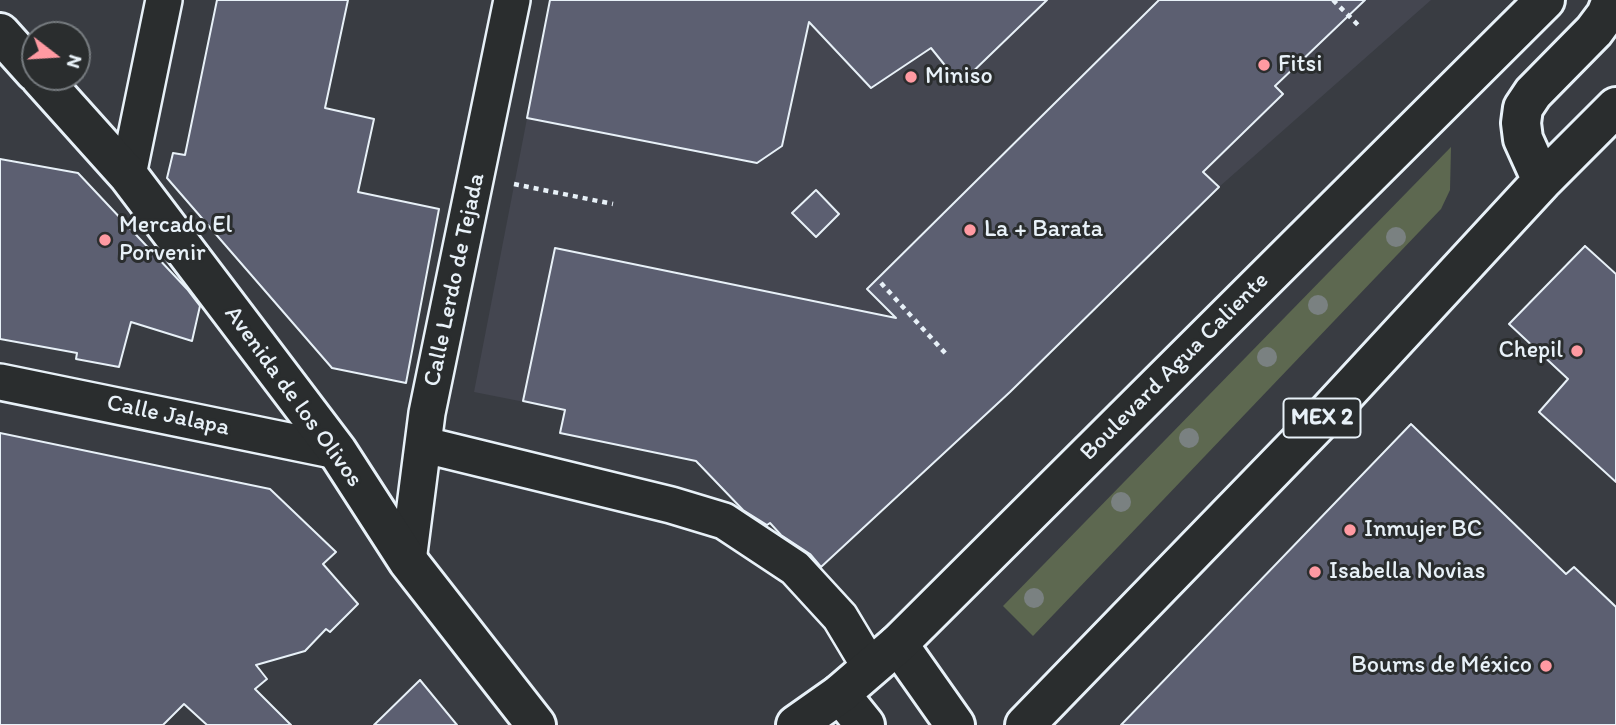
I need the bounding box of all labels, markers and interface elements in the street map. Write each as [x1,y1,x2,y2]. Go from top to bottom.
north arrow [21,21,91,91]
place label: Fitsi [1278,51,1322,79]
text: N [62,52,88,71]
marker: Fitsi [1256,57,1272,73]
place label: Miniso [925,63,993,91]
marker: Miniso [903,69,919,85]
street label: Calle Lerdo de Tejada [418,171,492,389]
place label: Mercado El Porvenir [119,212,232,268]
place label: La + Barata [984,216,1103,244]
marker: La + Barata [962,222,978,238]
marker: Mercado El Porvenir [97,232,113,248]
street label: Boulevard Agua Caliente [1075,267,1275,467]
street label: Avenida de los Olivos [218,301,368,493]
place label: Chepil [1498,337,1563,365]
marker: Chepil [1569,343,1585,359]
street label: Calle Jalapa [104,389,232,443]
road number: MEX 2 [1284,398,1360,438]
place label: Inmujer BC [1364,516,1482,544]
marker: Inmujer BC [1342,522,1358,538]
place label: Isabella Novias [1329,558,1485,586]
marker: Isabella Novias [1307,564,1323,580]
place label: Bourns de México [1351,652,1532,680]
marker: Bourns de México [1538,658,1554,674]

